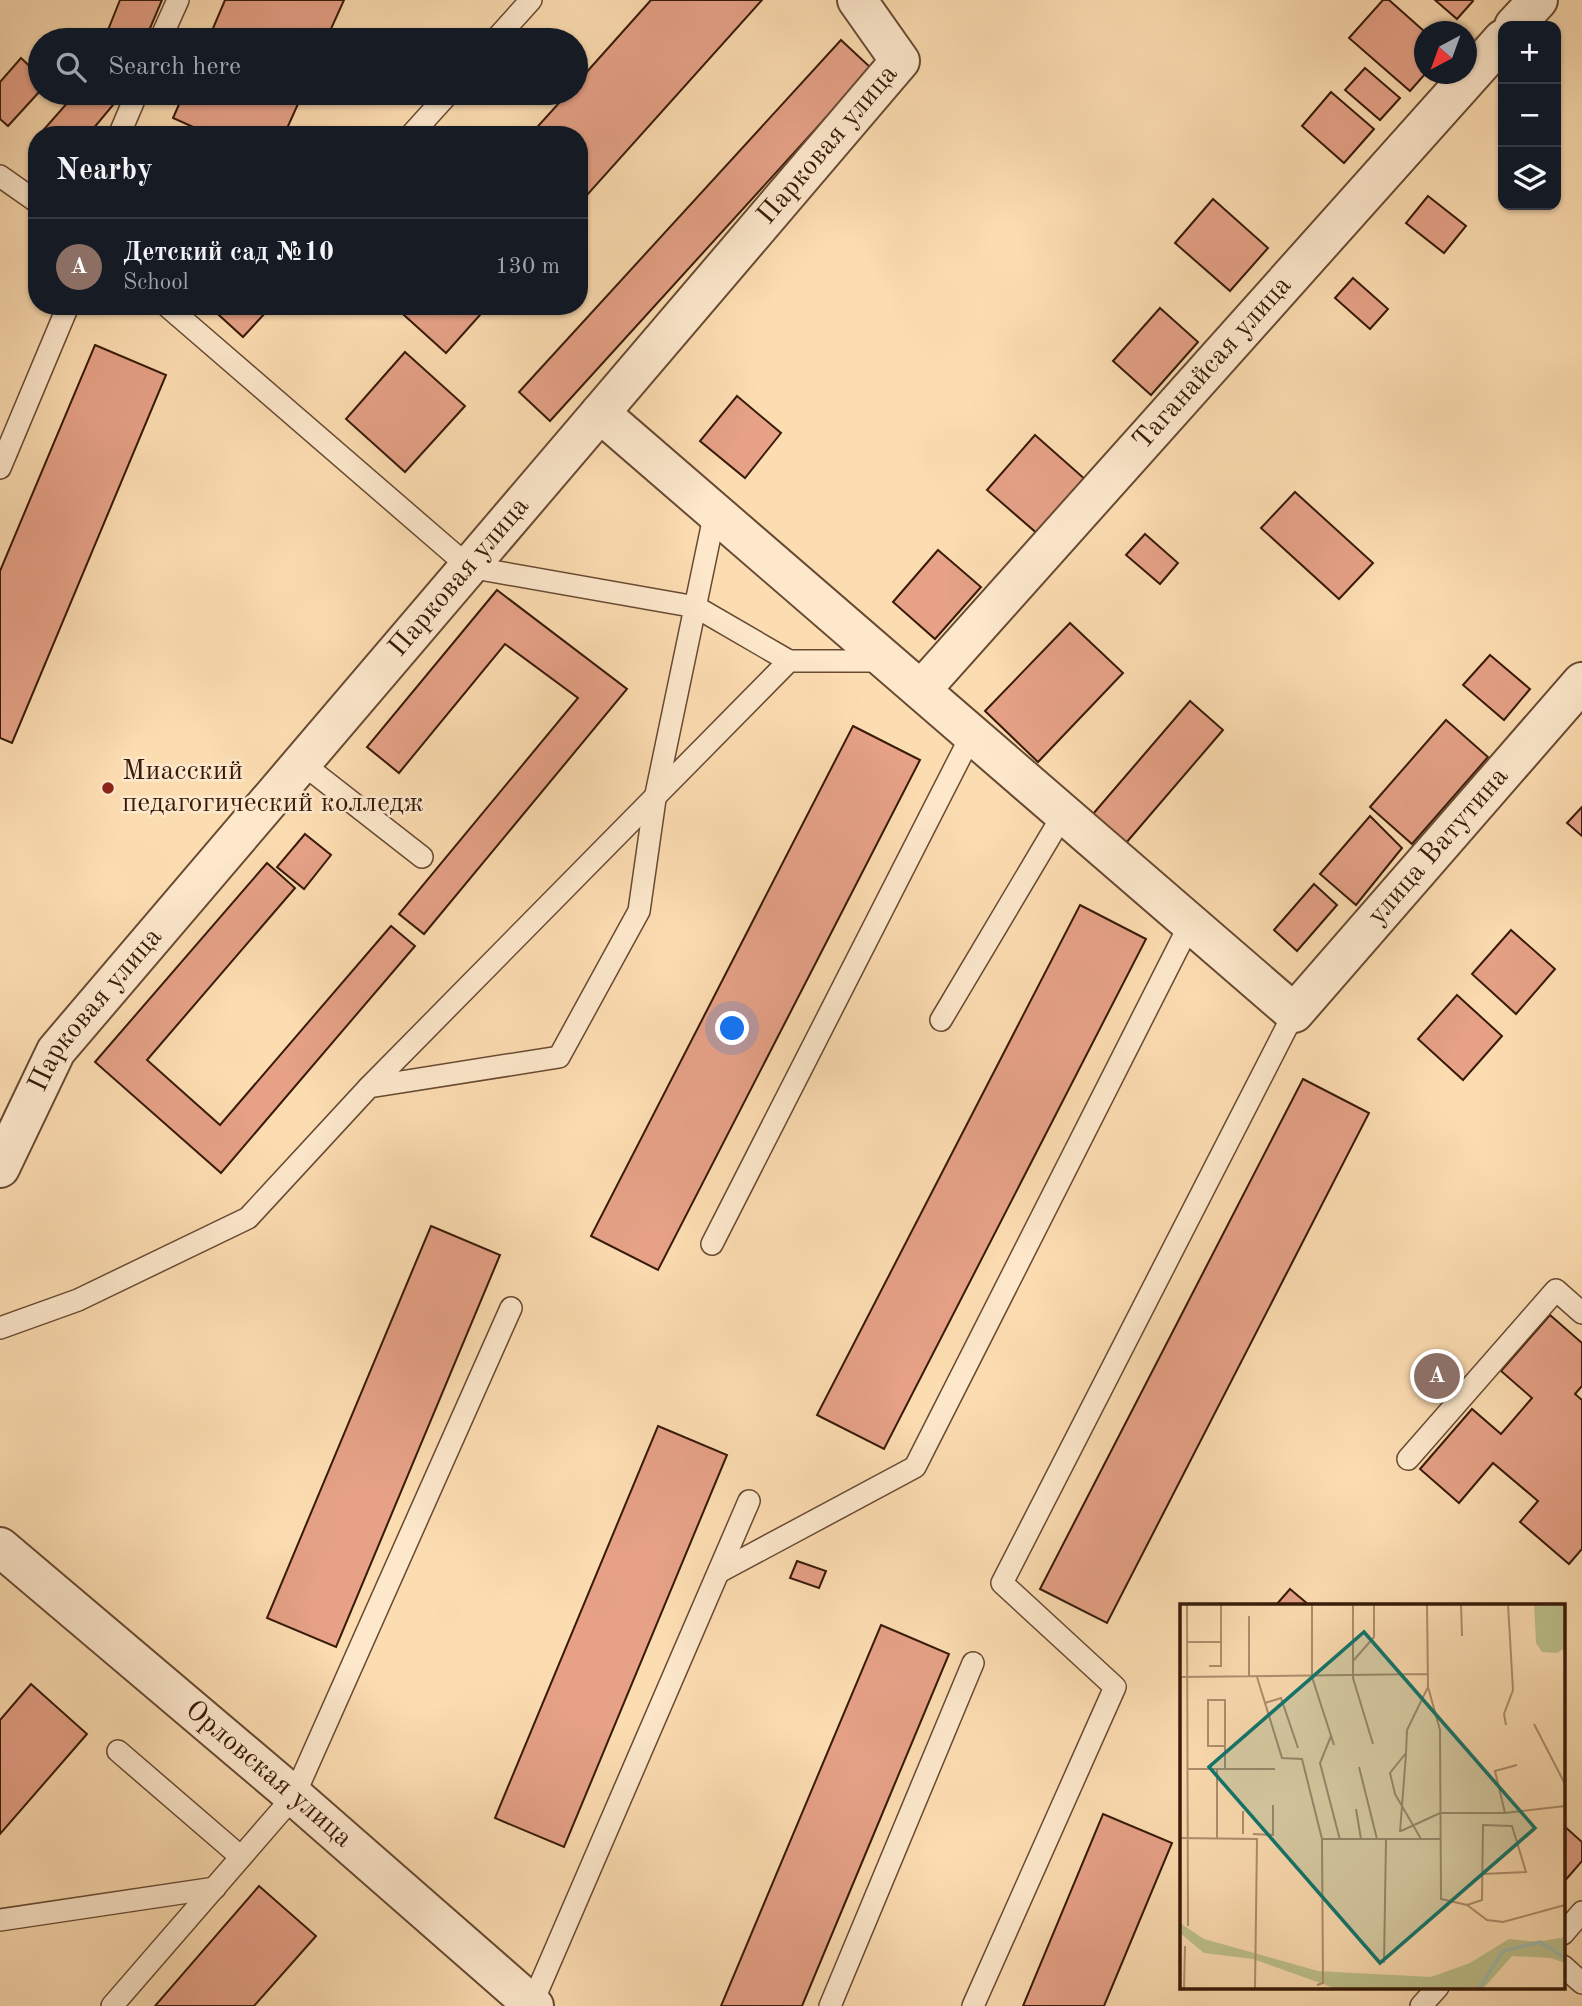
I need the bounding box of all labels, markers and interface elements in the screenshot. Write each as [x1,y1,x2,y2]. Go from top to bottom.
north arrow [1414,21,1477,84]
map controls [1498,21,1561,210]
button: + [1498,21,1561,84]
search box [28,28,588,105]
icon: search [52,48,90,86]
text: Search here [108,54,241,80]
street label: Парковая улица [753,60,904,230]
button: − [1498,84,1561,147]
button: layers [1498,147,1561,210]
text: Nearby [56,156,153,186]
text: Детский сад №10 [123,240,334,266]
text: A [70,255,88,278]
text: 130 m [495,255,560,278]
text: School [123,271,189,294]
street label: Таганайсая улица [1129,271,1297,456]
street label: Парковая улица [384,492,535,663]
place label: Миасский педагогический колледж [122,758,424,818]
street label: улица Ватутина [1363,762,1515,931]
marker: Миасский педагогический колледж [100,780,116,796]
street label: Парковая улица [25,923,168,1096]
your location [715,1011,749,1045]
pin: A [1414,1350,1460,1402]
inset map [1180,1604,1564,1988]
street label: Орловская улица [180,1696,357,1854]

